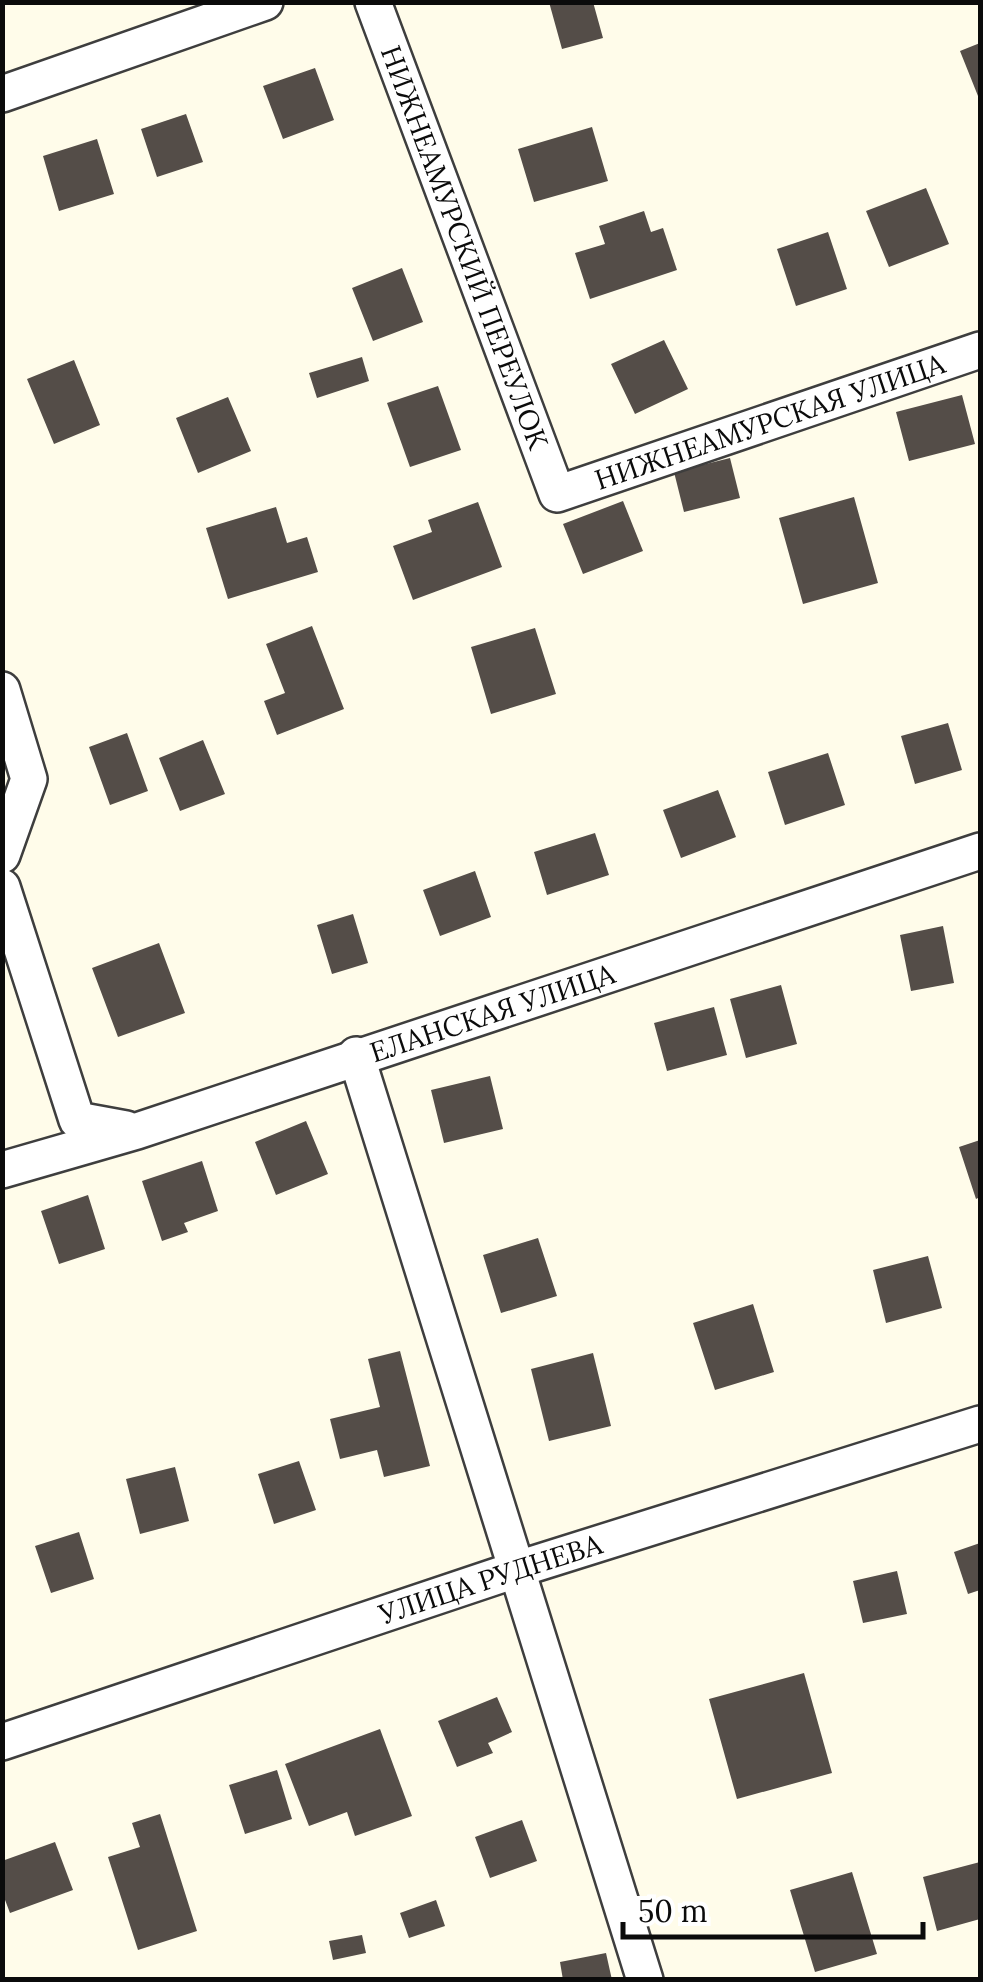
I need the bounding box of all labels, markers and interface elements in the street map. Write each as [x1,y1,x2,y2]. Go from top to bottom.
street label: НИЖНЕАМУРСКИЙ ПЕРЕУЛОК [373,40,557,454]
street label: НИЖНЕАМУРСКАЯ УЛИЦА [590,345,950,498]
street label: ЕЛАНСКАЯ УЛИЦА [365,955,620,1070]
street label: УЛИЦА РУДНЕВА [373,1526,607,1633]
scale bar [623,1877,923,1939]
text: 50 m [638,1892,708,1930]

